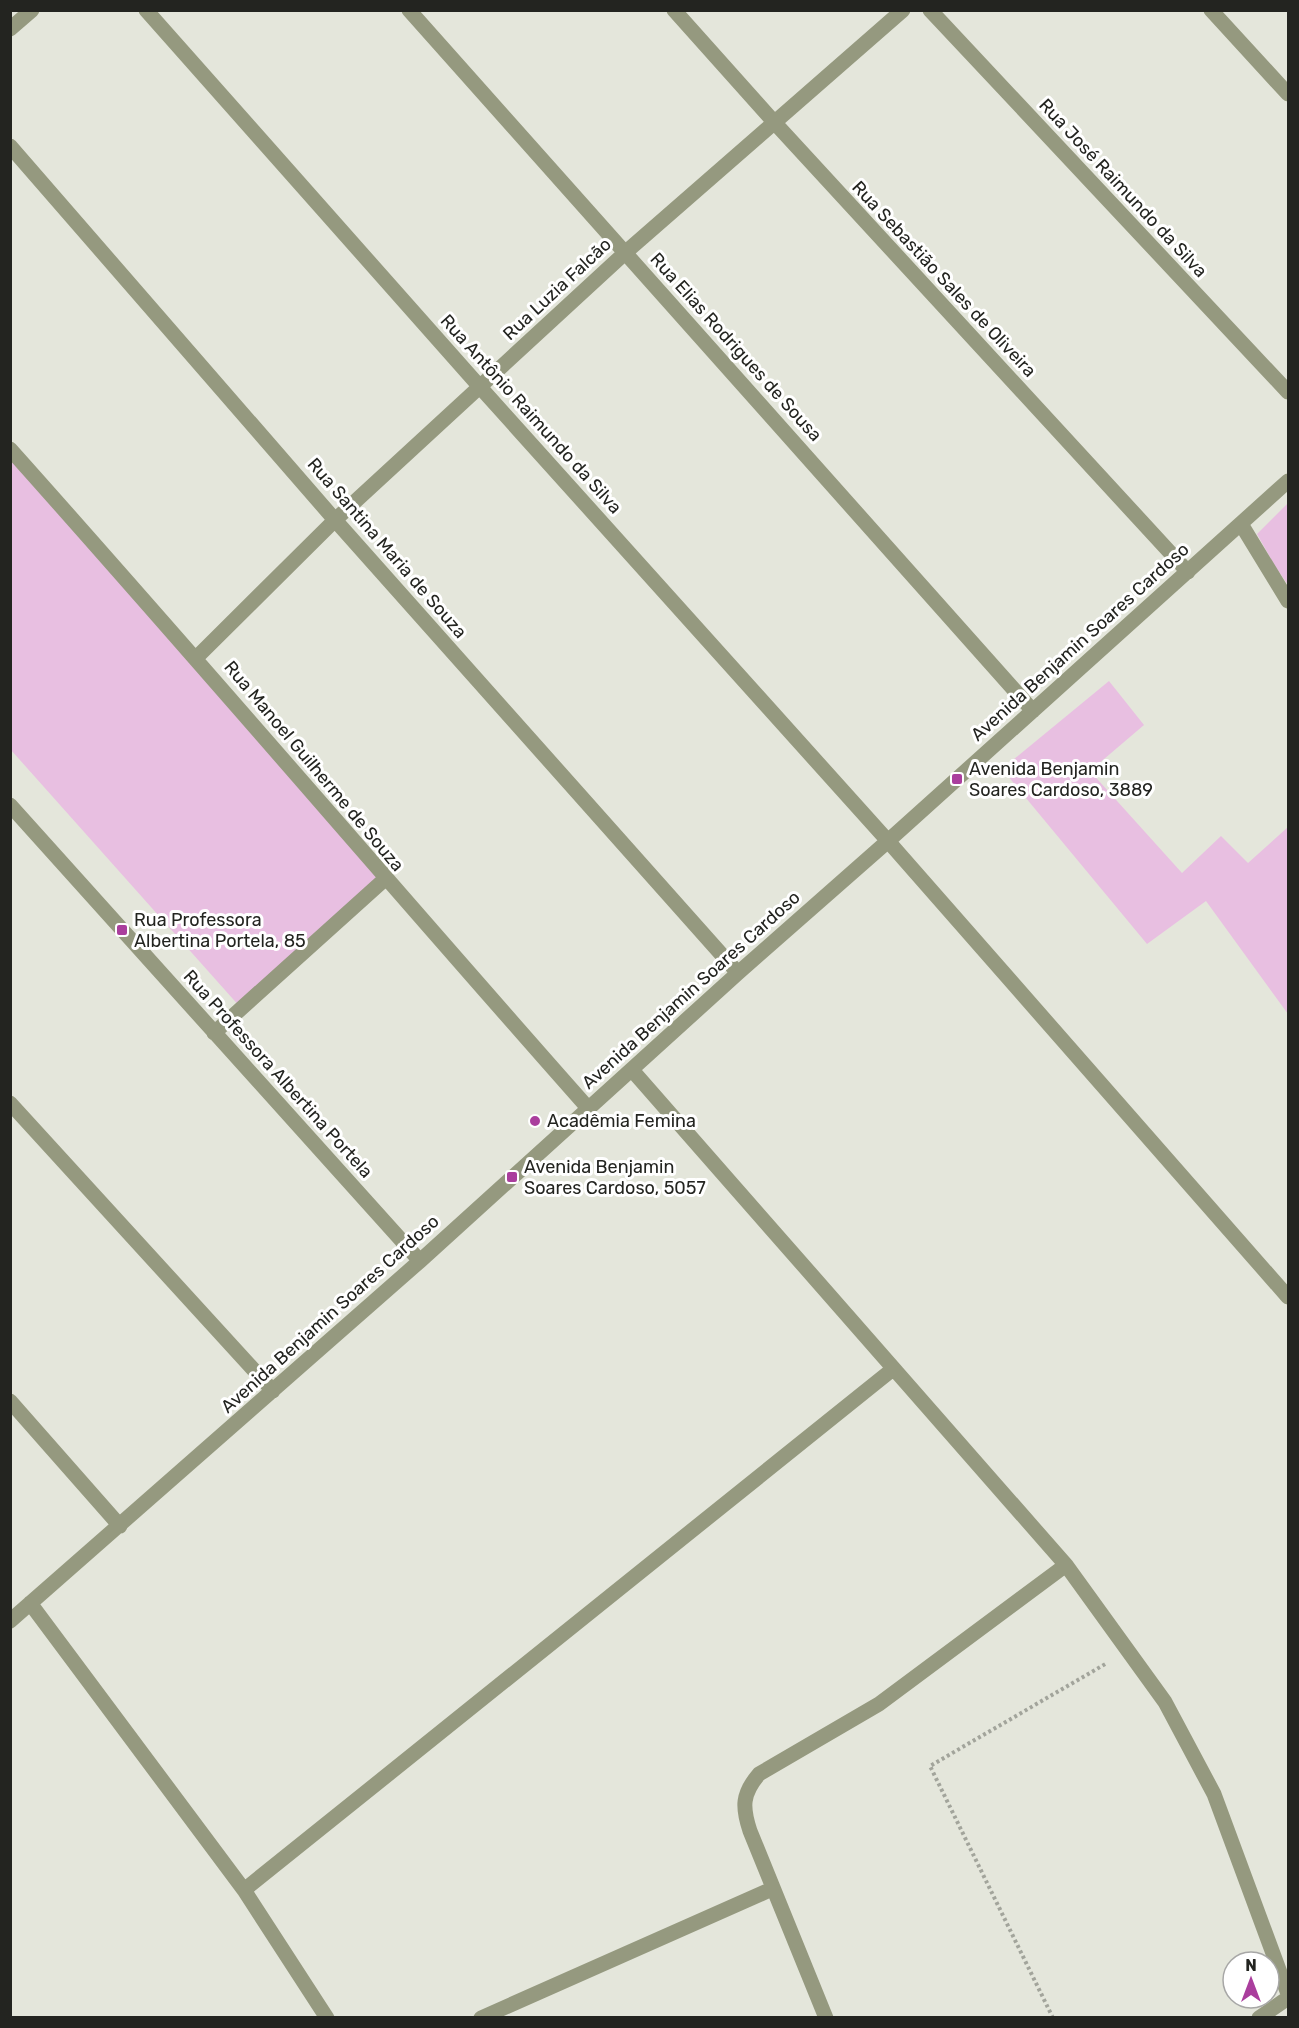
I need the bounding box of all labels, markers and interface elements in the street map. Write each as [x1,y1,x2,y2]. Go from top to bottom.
street label: Rua José Raimundo da Silva [1034,94,1212,282]
street label: Rua Sebastião Sales de Oliveira [847,176,1041,382]
street label: Rua Luzia Falcão [498,233,616,345]
street label: Rua Elias Rodrigues de Sousa [646,248,826,446]
street label: Rua Antônio Raimundo da Silva [436,310,626,518]
street label: Rua Santina Maria de Souza [303,453,471,643]
street label: Avenida Benjamin Soares Cardoso [966,538,1194,746]
street label: Rua Manoel Guilherme de Souza [219,656,409,876]
place label: Avenida Benjamin Soares Cardoso, 3889 [969,758,1153,801]
marker: Avenida Benjamin Soares Cardoso, 3889 [950,772,964,786]
street label: Avenida Benjamin Soares Cardoso [577,886,805,1094]
place label: Rua Professora Albertina Portela, 85 [134,909,306,952]
marker: Rua Professora Albertina Portela, 85 [115,923,129,937]
street label: Rua Professora Albertina Portela [179,965,377,1183]
place label: Acadêmia Femina [547,1110,696,1132]
marker: Acadêmia Femina [528,1114,542,1128]
place label: Avenida Benjamin Soares Cardoso, 5057 [524,1156,706,1199]
marker: Avenida Benjamin Soares Cardoso, 5057 [505,1170,519,1184]
street label: Avenida Benjamin Soares Cardoso [216,1210,444,1418]
north arrow [1221,1950,1281,2010]
text: N [1245,1956,1257,1975]

